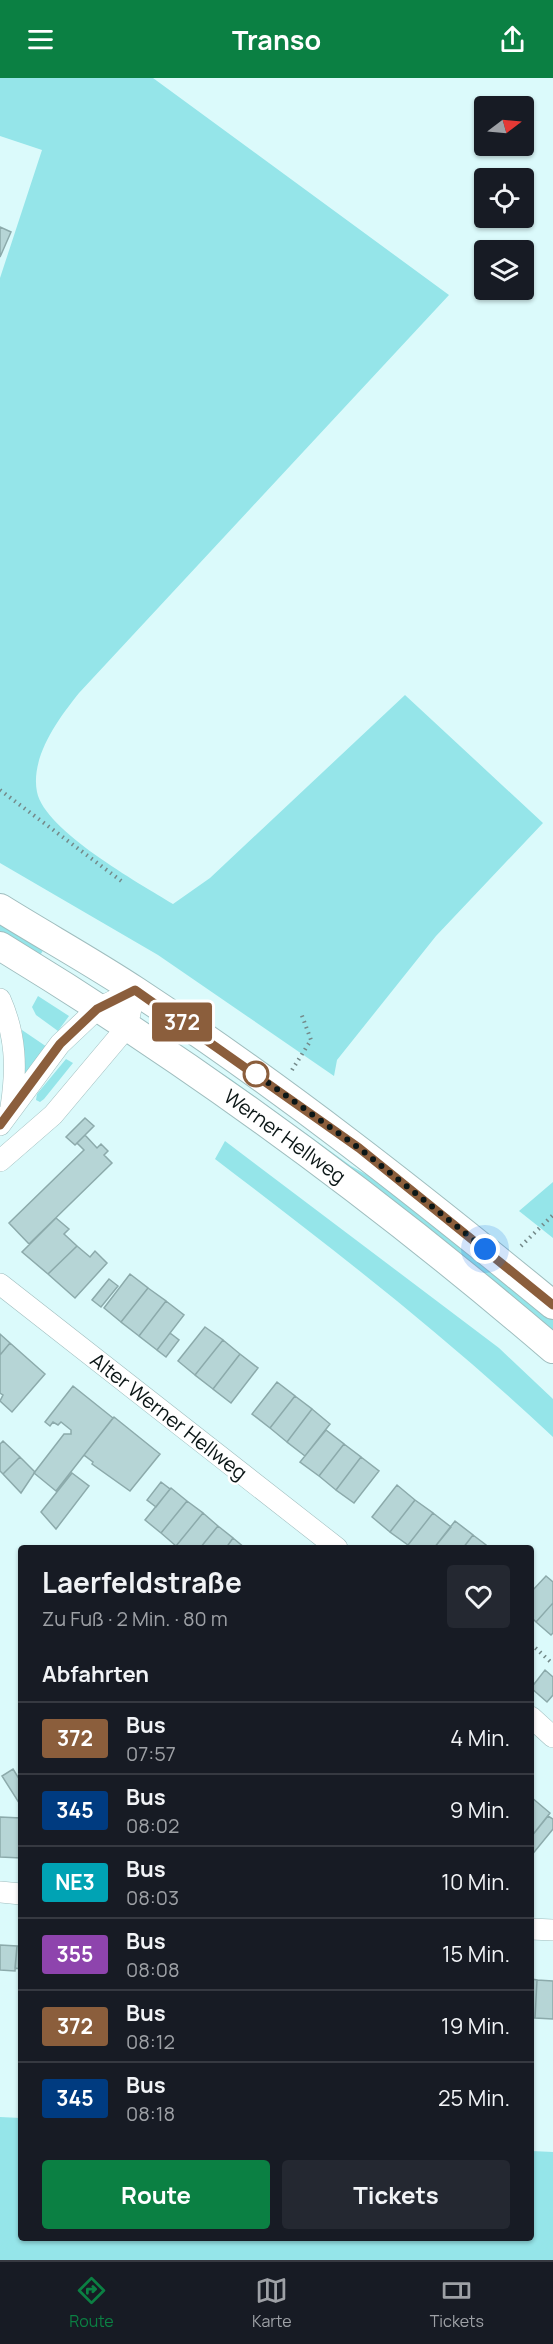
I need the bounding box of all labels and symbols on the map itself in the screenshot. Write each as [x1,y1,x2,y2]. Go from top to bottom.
north arrow [474,96,534,156]
line badge: 372 [148,1002,216,1042]
unlabelled marker [243,1061,269,1087]
street label: Werner Hellweg [219,1083,351,1189]
your location [470,1234,500,1264]
street label: Alter Werner Hellweg [85,1346,253,1486]

